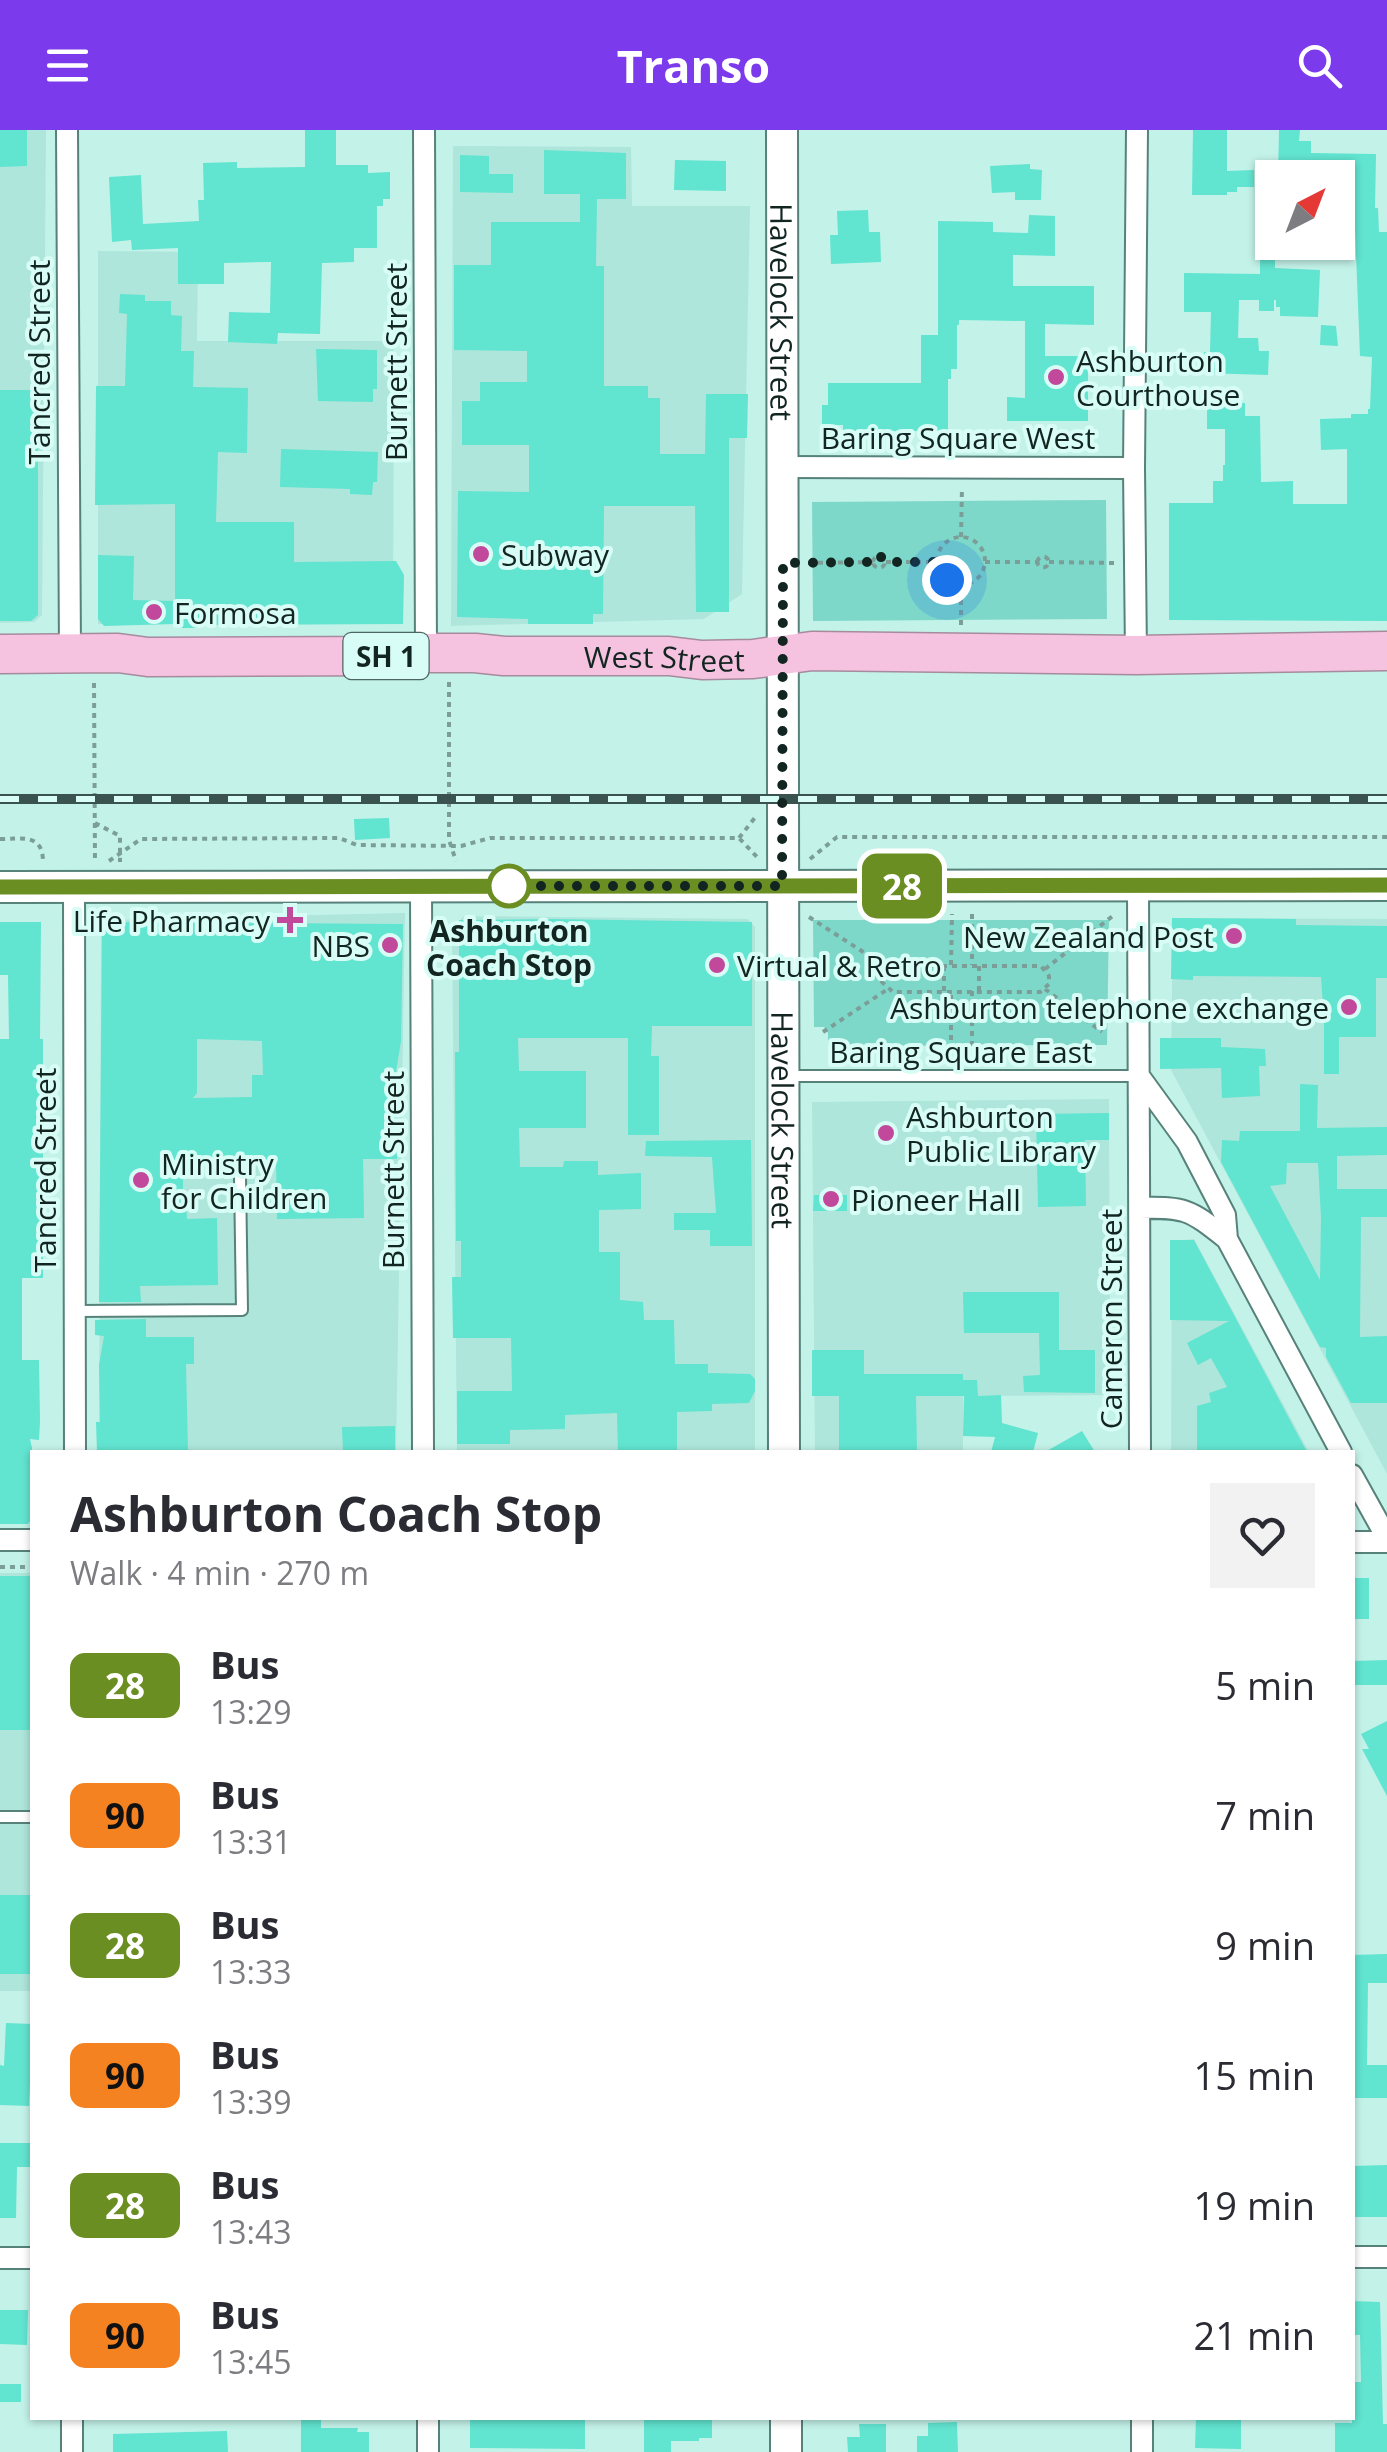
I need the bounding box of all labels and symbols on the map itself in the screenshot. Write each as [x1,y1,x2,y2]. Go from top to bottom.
north arrow [1255,160,1355,260]
street label: Havelock Street [762,203,803,421]
street label: Tancred Street [18,259,59,465]
street label: Burnett Street [375,263,416,461]
place label: Ashburton Courthouse [1076,340,1240,415]
marker: Ashburton Courthouse [1045,366,1067,388]
street label: Baring Square West [821,417,1095,458]
place label: Subway [501,534,610,575]
marker: Subway [470,543,492,565]
your location [922,555,972,605]
place label: Formosa [174,592,297,633]
marker: Formosa [143,601,165,623]
road number: SH 1 [344,633,428,679]
street label: West Street [584,635,745,681]
line badge: 28 [857,854,947,918]
marker: Ashburton Coach Stop [488,865,530,907]
place label: Life Pharmacy [73,900,271,941]
marker: Life Pharmacy [279,909,301,931]
place label: Ashburton Coach Stop [426,910,592,985]
place label: New Zealand Post [963,916,1214,957]
place label: NBS [312,925,370,966]
marker: New Zealand Post [1223,925,1245,947]
marker: NBS [379,934,401,956]
place label: Virtual & Retro [737,945,942,986]
marker: Virtual & Retro [706,954,728,976]
place label: Ashburton telephone exchange [890,987,1329,1028]
marker: Ashburton telephone exchange [1338,996,1360,1018]
street label: Havelock Street [763,1011,804,1229]
street label: Baring Square East [829,1031,1093,1072]
street label: Tancred Street [24,1067,65,1273]
street label: Burnett Street [372,1071,413,1269]
place label: Ashburton Public Library [906,1096,1097,1171]
marker: Ashburton Public Library [875,1122,897,1144]
place label: Ministry for Children [161,1143,328,1218]
marker: Ministry for Children [130,1169,152,1191]
place label: Pioneer Hall [851,1179,1021,1220]
marker: Pioneer Hall [820,1188,842,1210]
street label: Cameron Street [1090,1209,1131,1429]

